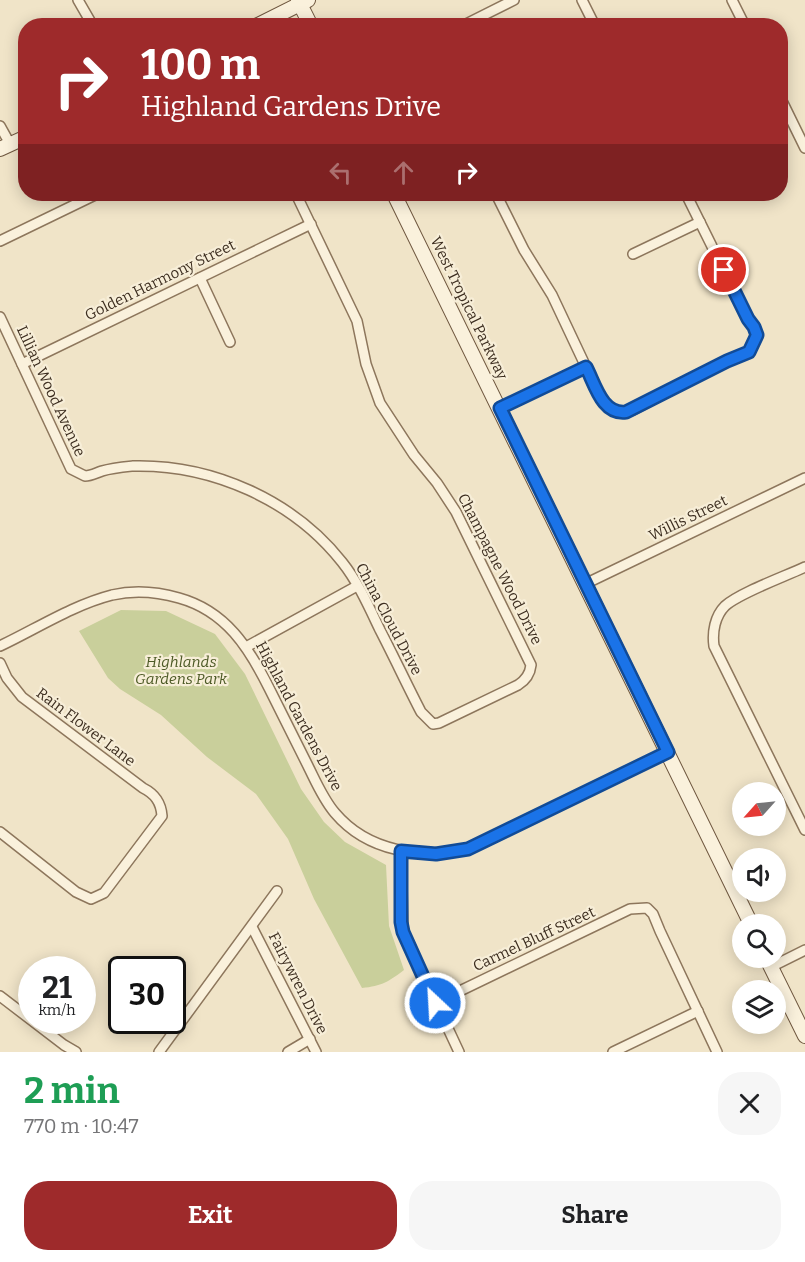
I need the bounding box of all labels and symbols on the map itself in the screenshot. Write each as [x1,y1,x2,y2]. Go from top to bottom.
street label: West Tropical Parkway [427,234,511,382]
street label: Golden Harmony Street [82,235,239,324]
pin [698,244,749,295]
street label: Lillian Wood Avenue [13,323,89,459]
street label: Champagne Wood Drive [454,490,546,648]
street label: Willis Street [646,491,731,545]
street label: China Cloud Drive [352,560,426,678]
street label: Highland Gardens Drive [252,638,346,794]
park label: Highlands Gardens Park [135,653,228,688]
street label: Rain Flower Lane [33,684,139,770]
north arrow [732,782,786,836]
street label: Carmel Bluff Street [470,903,598,975]
street label: Fairywren Drive [265,929,331,1037]
speed limit sign: 30 [108,956,186,1034]
position arrow [403,971,467,1035]

